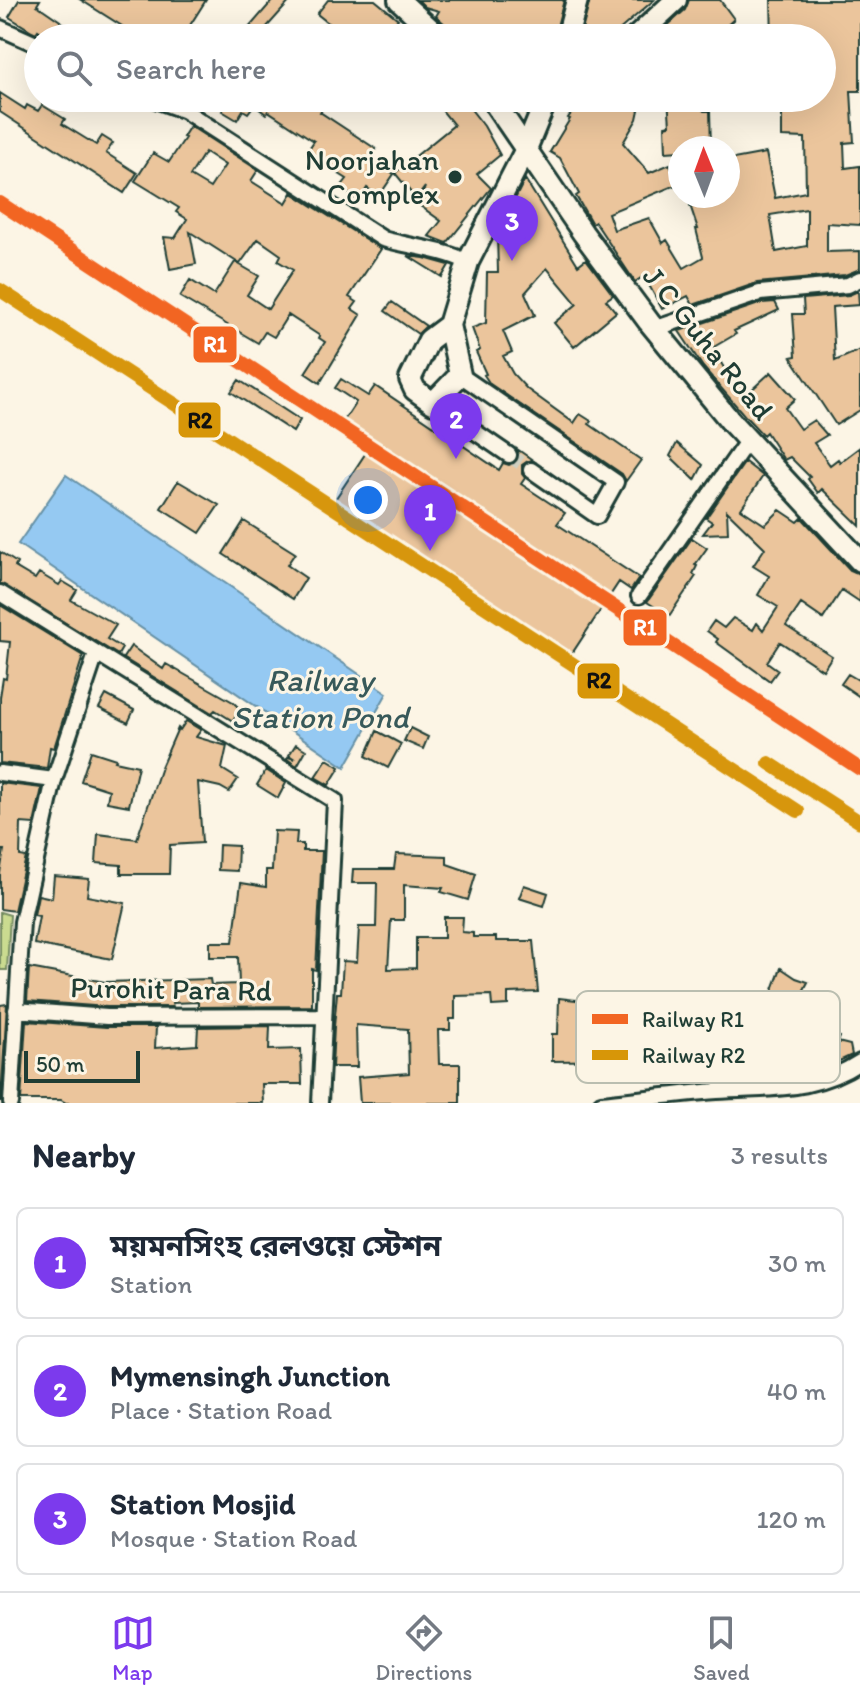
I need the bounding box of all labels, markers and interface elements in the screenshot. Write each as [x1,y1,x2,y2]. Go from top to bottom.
search box [24,24,836,112]
icon: search [52,46,96,90]
text: Search here [116,50,266,87]
north arrow [668,136,740,208]
place label: Noorjahan Complex [305,141,439,212]
marker: Noorjahan Complex [446,168,464,186]
pin: 3 [486,195,538,261]
street label: J C Guha Road [635,258,782,427]
line badge: R1 [192,325,238,364]
text: R1 [203,331,228,358]
pin: 2 [430,393,482,459]
line badge: R2 [177,401,222,439]
text: R2 [188,407,213,434]
your location [348,480,388,520]
pin: 1 [404,485,456,551]
line badge: R1 [622,608,668,647]
text: R1 [633,614,658,641]
water label: Railway Station Pond [231,661,412,736]
line badge: R2 [576,662,621,700]
text: R2 [587,667,612,694]
street label: Purohit Para Rd [70,968,272,1009]
legend [576,991,840,1083]
text: Railway R1 [642,1006,744,1033]
text: Railway R2 [642,1042,746,1069]
scale bar [24,1047,140,1083]
text: 50 m [36,1051,85,1078]
text: Nearby [32,1135,135,1176]
text: 3 results [731,1139,828,1171]
text: ময়মনসিংহ রেলওয়ে স্টেশন [110,1227,441,1264]
text: 1 [54,1247,66,1279]
text: 30 m [768,1247,826,1279]
text: Station [110,1268,192,1300]
text: Mymensingh Junction [110,1357,390,1394]
text: 2 [53,1375,67,1407]
text: 40 m [767,1375,826,1407]
text: Place · Station Road [110,1394,332,1426]
text: Station Mosjid [110,1485,295,1522]
text: 3 [53,1503,67,1535]
text: 120 m [757,1503,826,1535]
text: Mosque · Station Road [110,1522,357,1554]
tab: Map [111,1611,155,1686]
tab: Directions [376,1611,472,1686]
tab: Saved [693,1611,749,1686]

